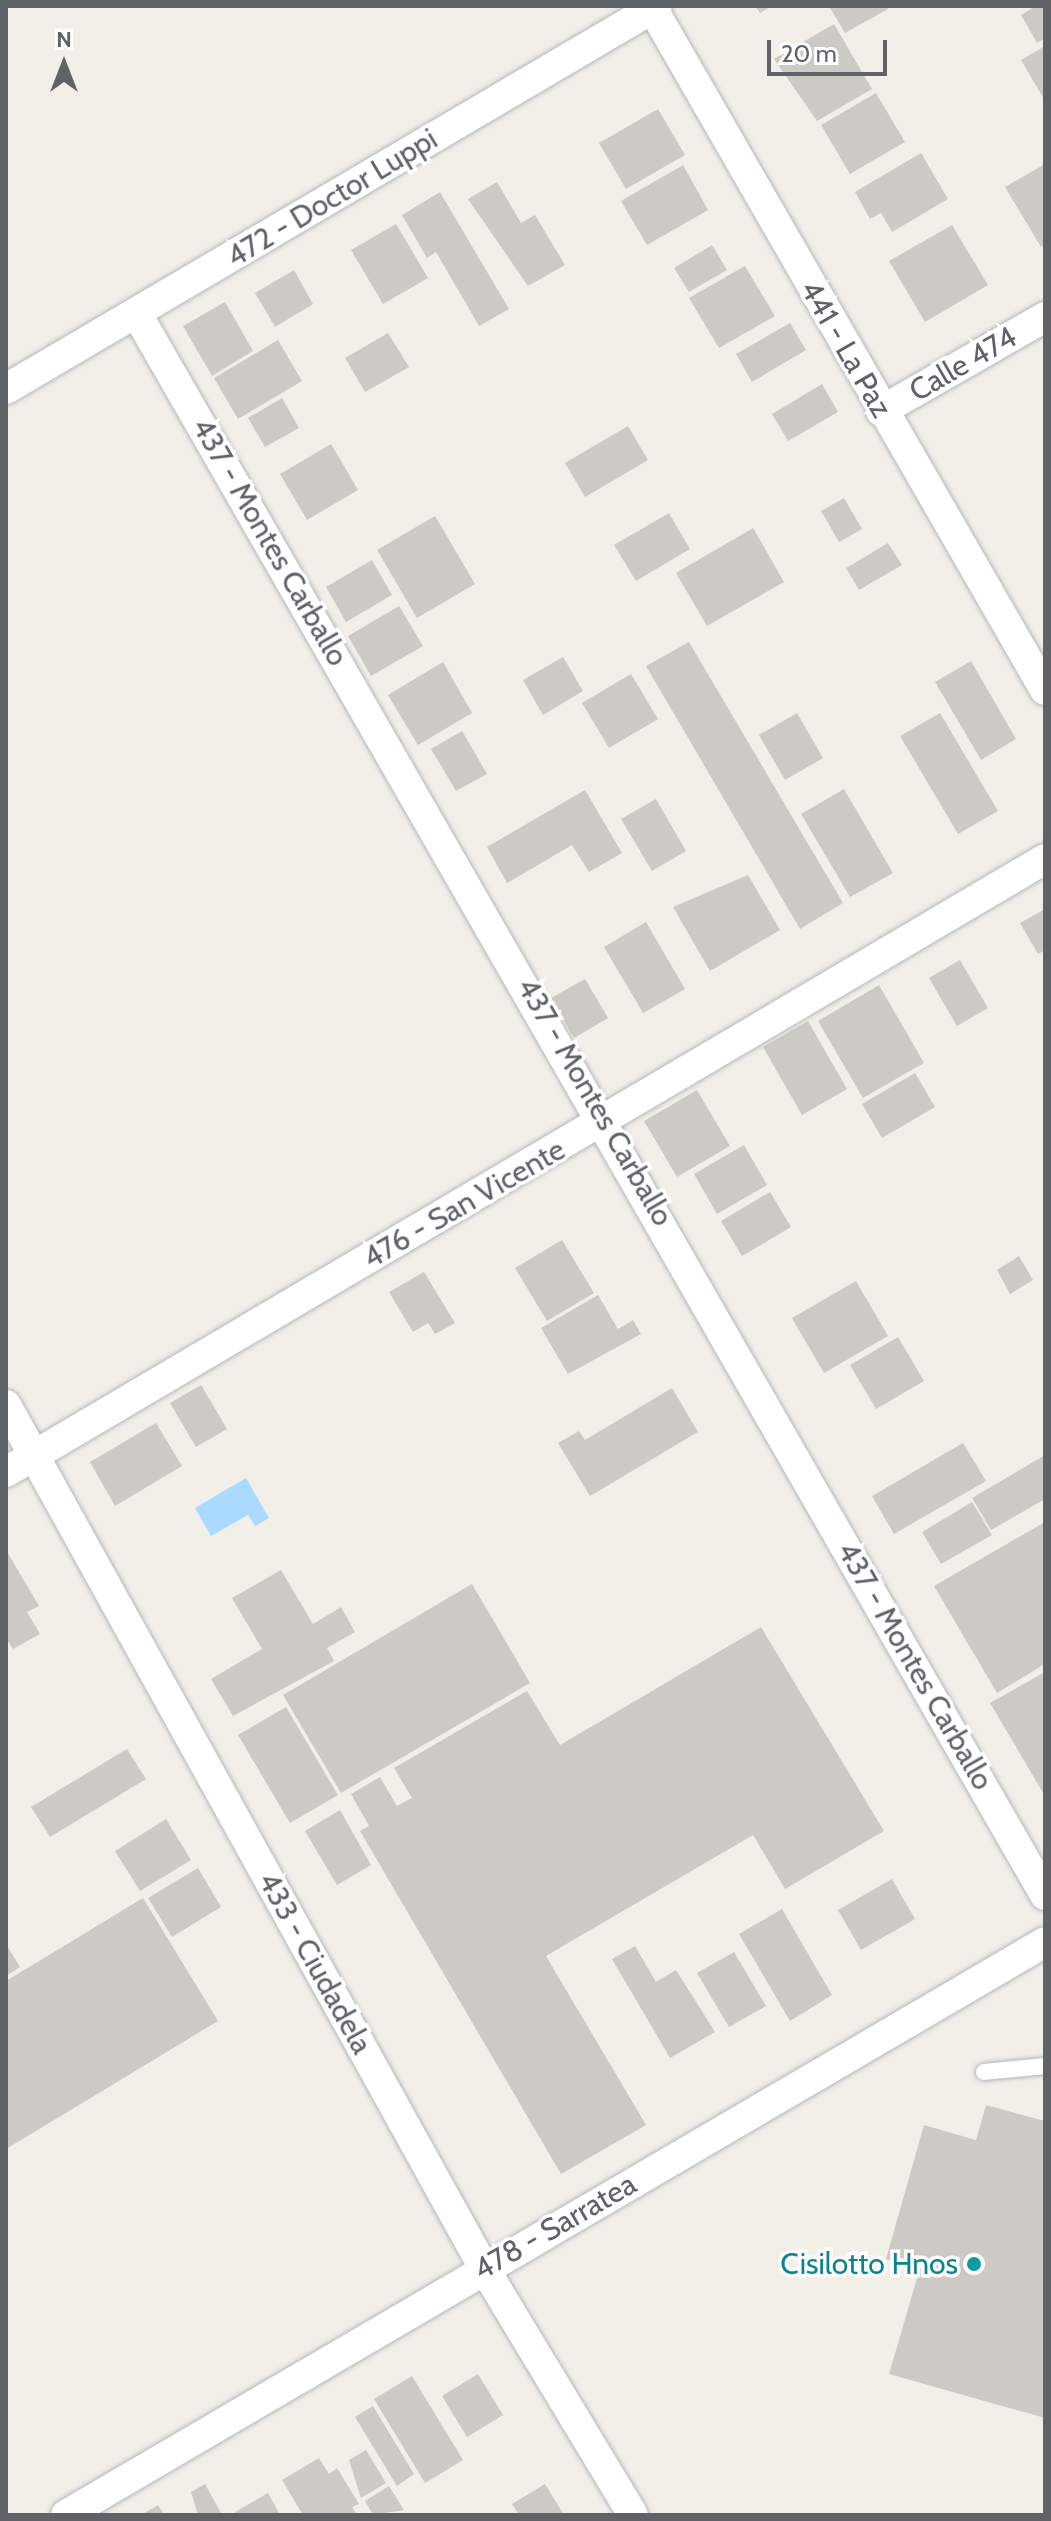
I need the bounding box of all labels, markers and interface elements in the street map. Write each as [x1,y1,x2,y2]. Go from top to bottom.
north arrow [24,24,104,104]
scale bar [771,24,891,74]
text: N [56,26,72,53]
text: 20 m [781,39,837,68]
street label: 472 - Doctor Luppi [220,121,444,275]
street label: 441 - La Paz [792,274,900,424]
street label: Calle 474 [903,319,1023,409]
street label: 437 - Montes Carballo [184,412,356,672]
street label: 437 - Montes Carballo [509,972,681,1232]
street label: 476 - San Vicente [357,1132,571,1276]
street label: 437 - Montes Carballo [829,1536,1001,1796]
street label: 433 - Ciudadela [250,1866,380,2060]
street label: 478 - Sarratea [467,2166,643,2288]
place label: Cisilotto Hnos [780,2246,958,2282]
marker: Cisilotto Hnos [965,2255,983,2273]

